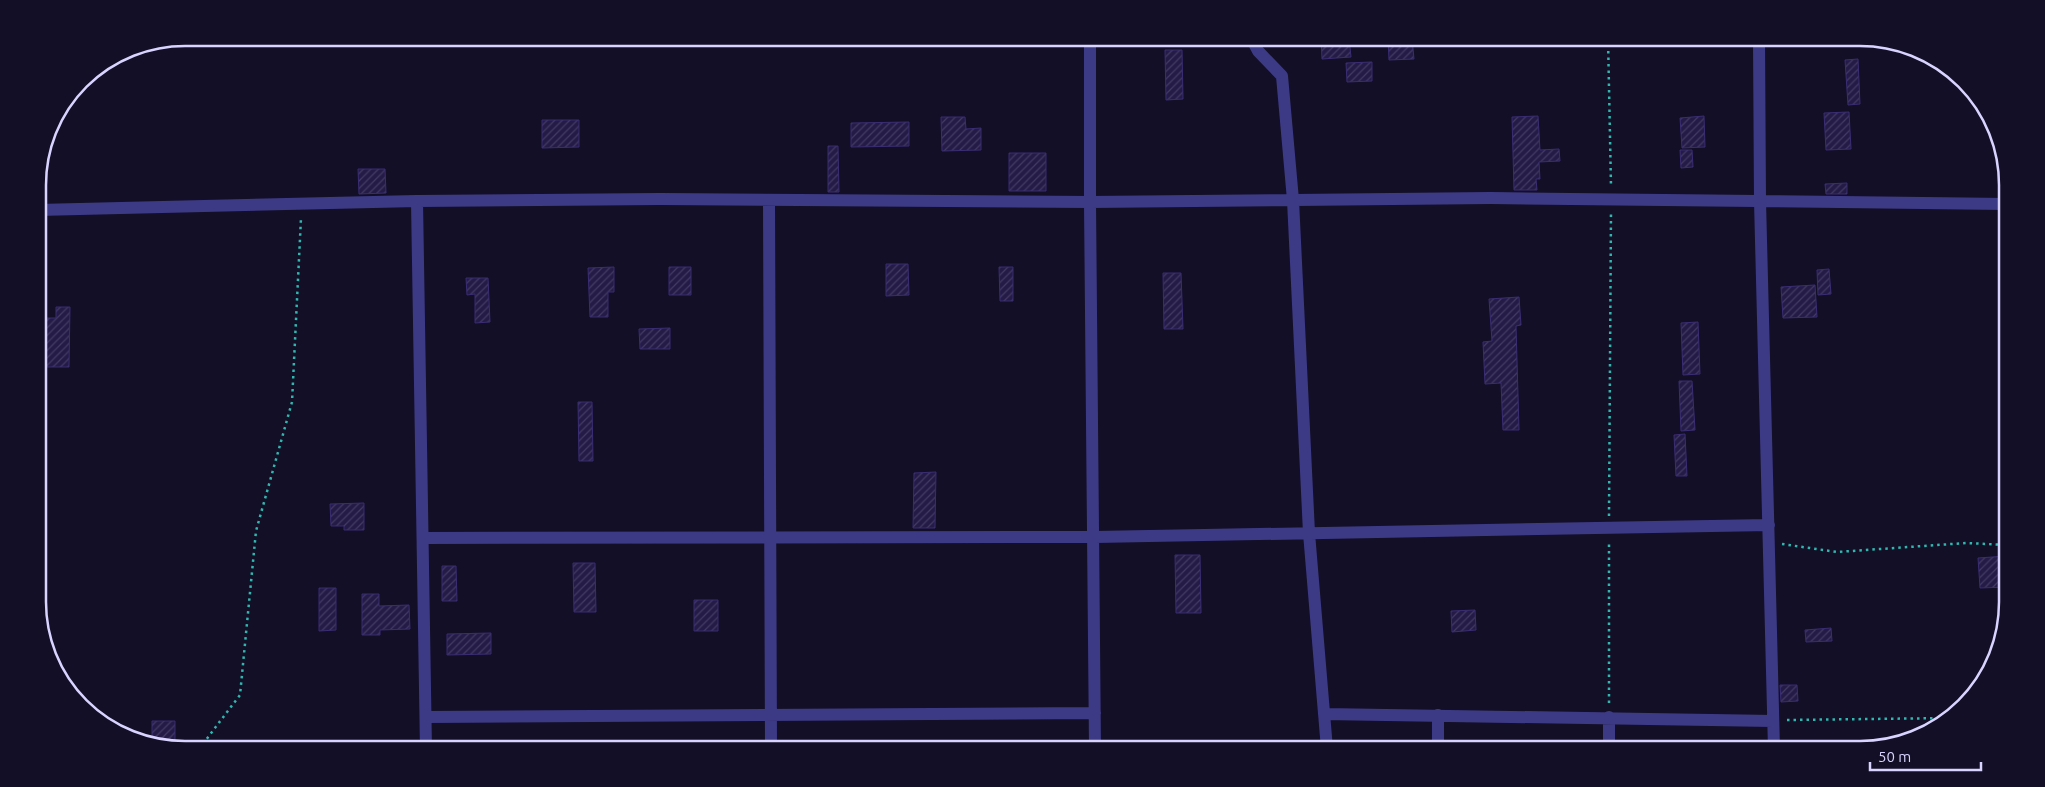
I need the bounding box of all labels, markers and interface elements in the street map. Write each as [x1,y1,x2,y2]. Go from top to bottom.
scale bar [1870,740,1981,772]
text: 50 m [1878,748,1911,765]

